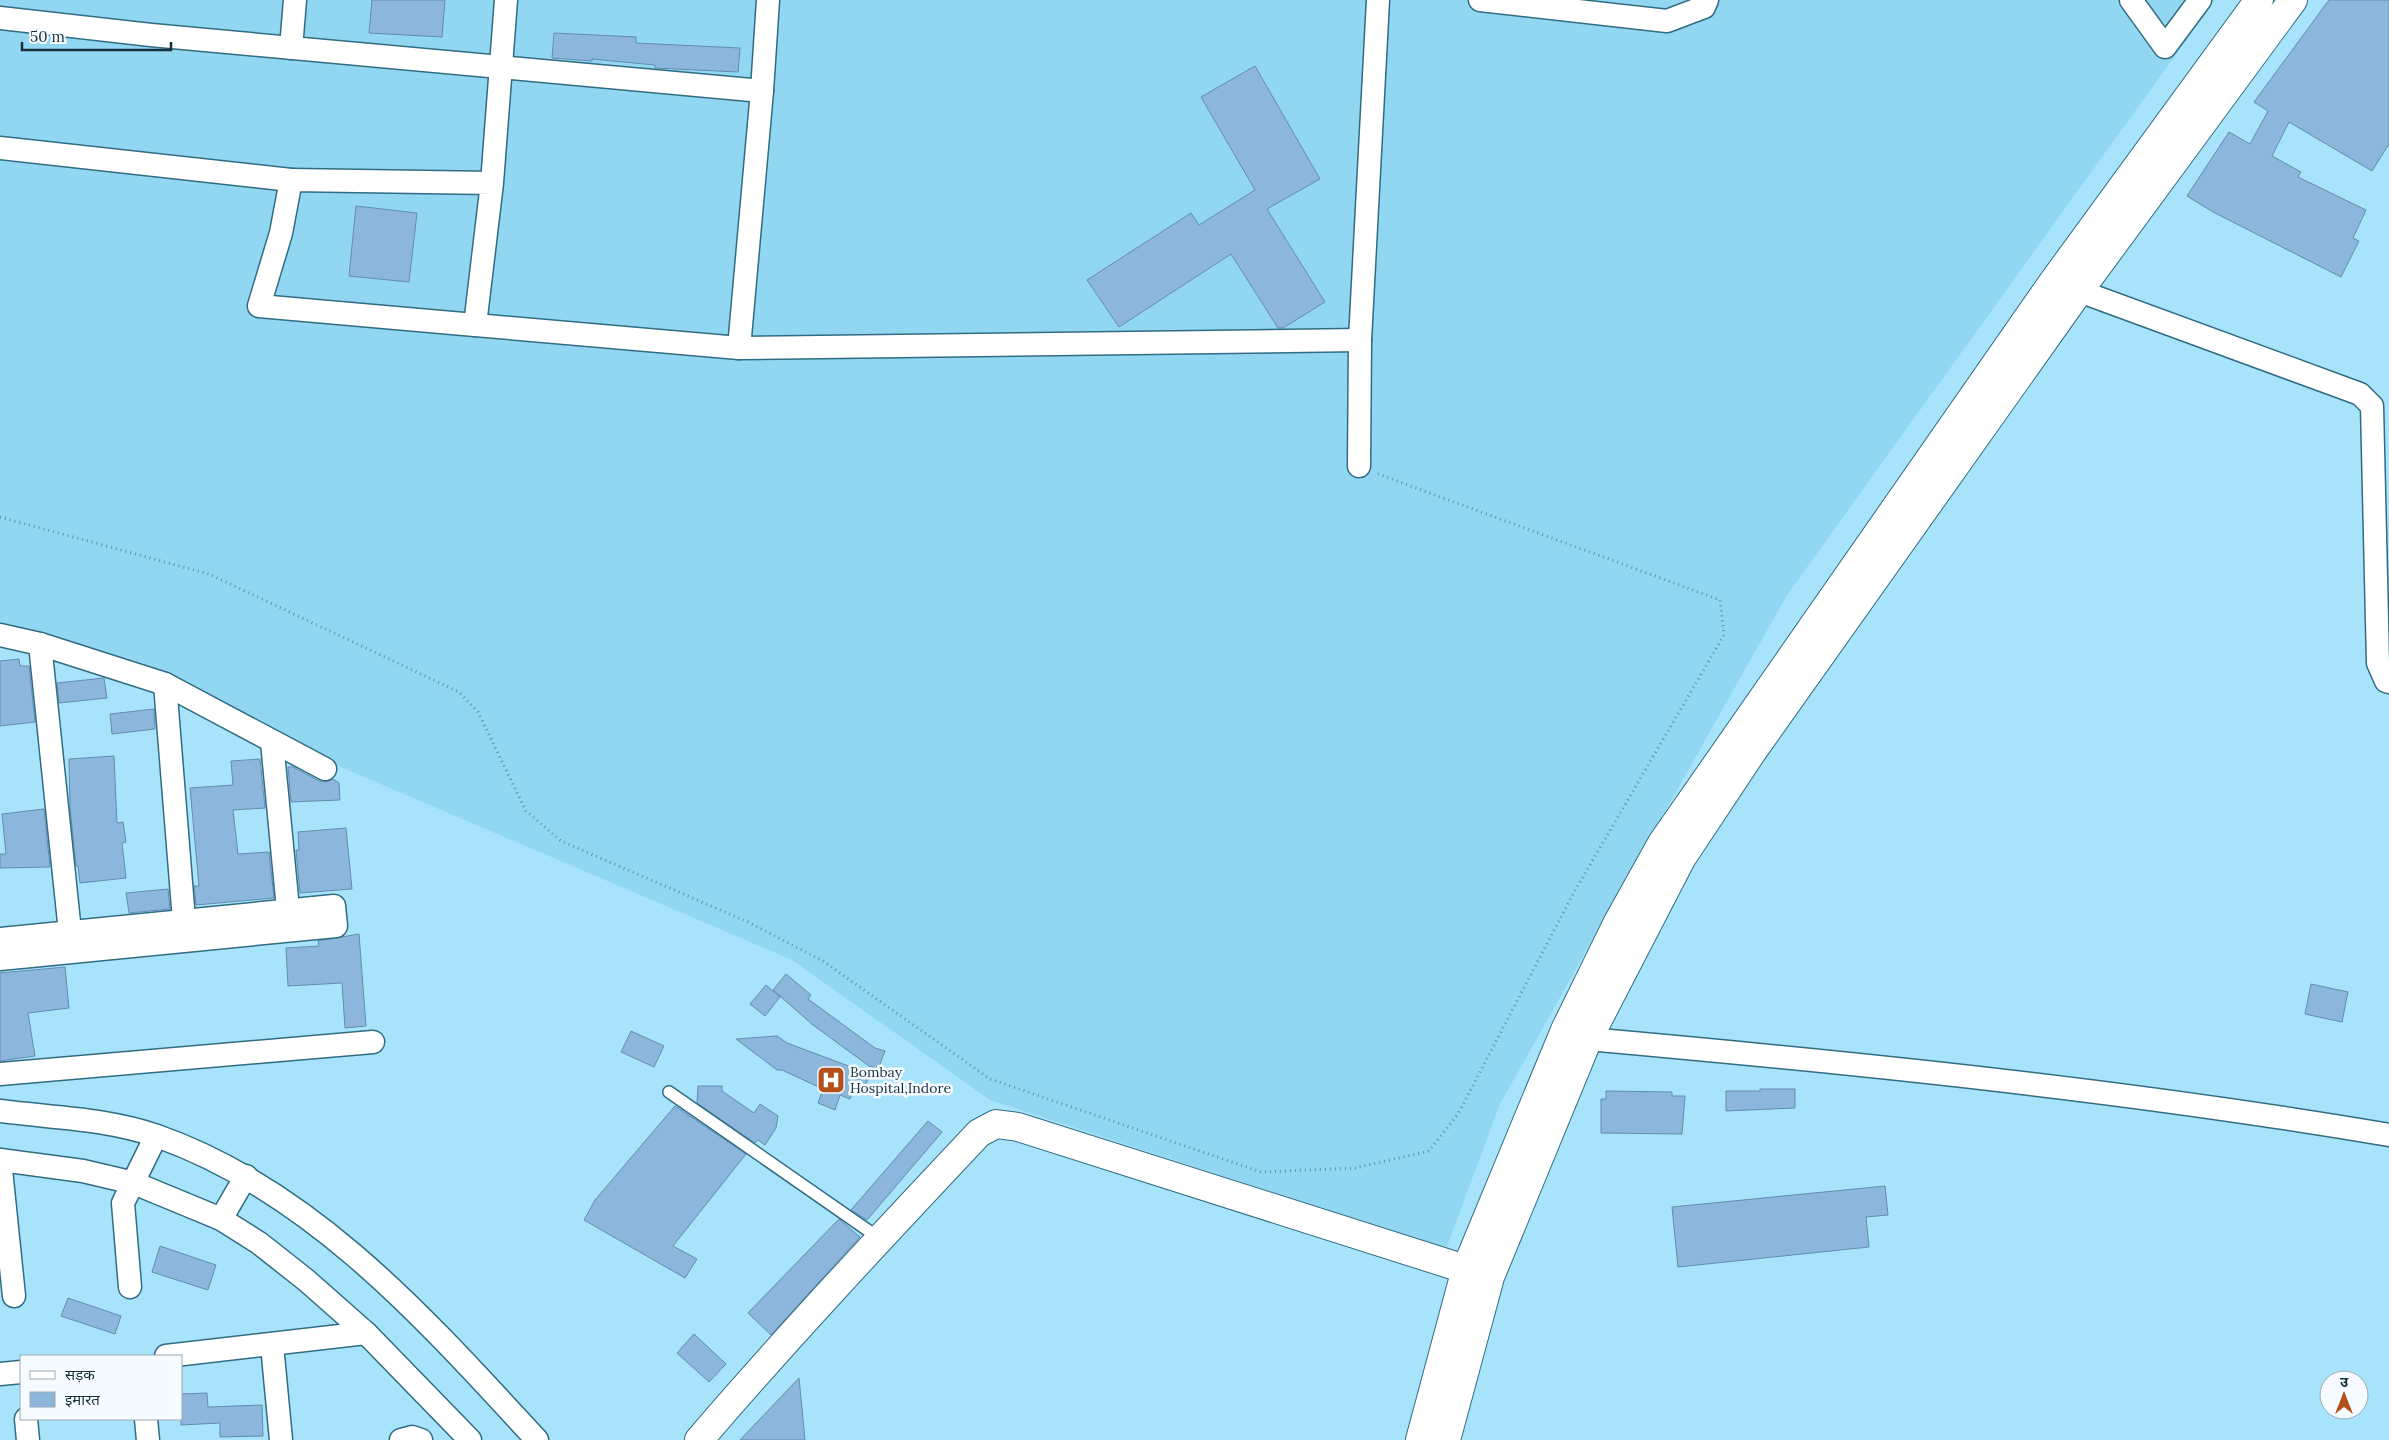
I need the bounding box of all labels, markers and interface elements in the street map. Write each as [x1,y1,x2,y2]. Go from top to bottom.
scale bar [22,20,171,52]
text: 50 m [30,27,65,46]
place label: Bombay Hospital,Indore [850,1063,951,1097]
hospital icon: Bombay Hospital,Indore [816,1065,846,1095]
legend [20,1355,182,1420]
text: सड़क [65,1365,95,1384]
north arrow [2319,1370,2369,1420]
text: उ [2340,1373,2349,1391]
text: इमारत [65,1390,100,1409]

